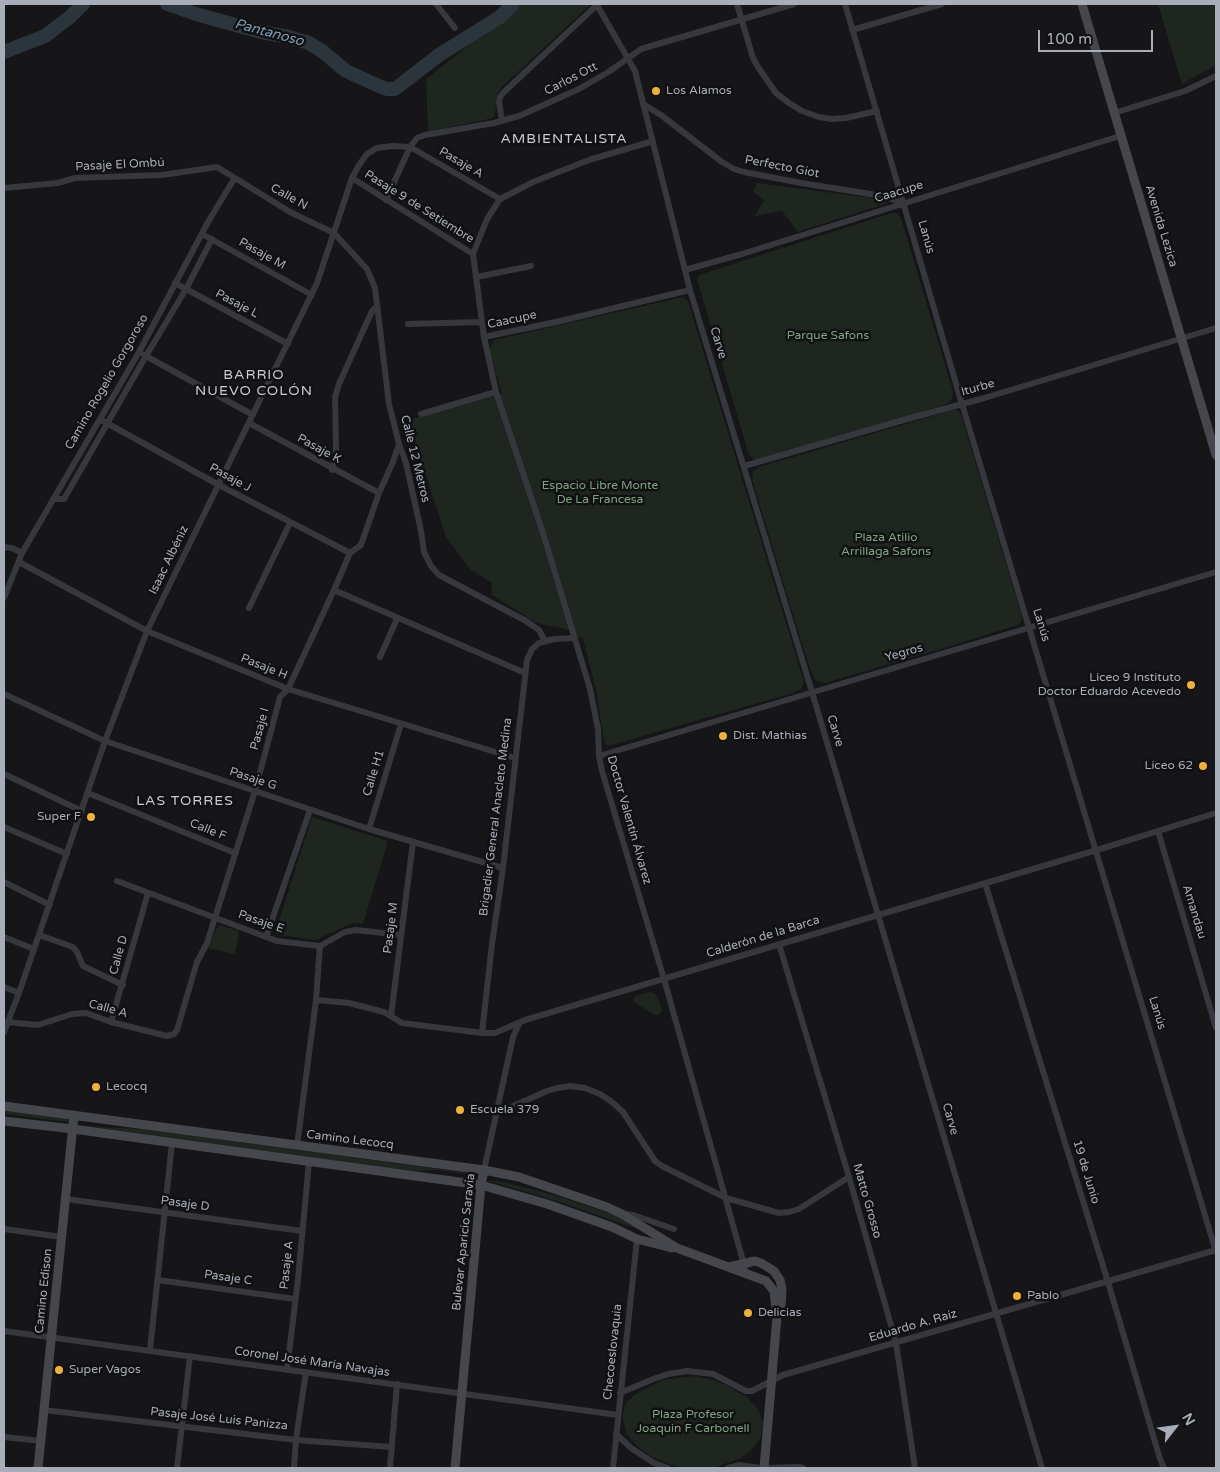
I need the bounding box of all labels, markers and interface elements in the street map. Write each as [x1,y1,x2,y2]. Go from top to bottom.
water label: Pantanoso [233,16,305,50]
scale bar [1040,20,1155,52]
text: 100 m [1046,30,1092,48]
street label: Carlos Ott [542,59,600,99]
place label: Los Alamos [666,84,732,98]
marker: Los Alamos [650,85,662,97]
district label: AMBIENTALISTA [499,131,629,147]
street label: Pasaje A [436,145,486,181]
street label: Perfecto Giot [744,153,820,181]
street label: Pasaje El Ombú [75,155,165,175]
street label: Pasaje 9 de Setiembre [362,167,476,247]
street label: Caacupe [873,178,925,206]
street label: Calle N [268,181,310,213]
street label: Avenida Lezica [1142,183,1180,269]
street label: Lanús [914,219,938,255]
street label: Pasaje M [236,235,288,273]
street label: Pasaje L [213,287,261,321]
street label: Caacupe [486,308,538,332]
street label: Camino Rogelio Gorgoroso [62,312,152,452]
street label: Carve [706,325,730,361]
park label: Parque Safons [787,329,869,343]
district label: BARRIO NUEVO COLÓN [194,367,314,400]
street label: Iturbe [960,376,996,400]
street label: Calle 12 Metros [397,414,433,504]
street label: Pasaje K [295,431,343,467]
street label: Pasaje J [207,461,253,495]
park label: Espacio Libre Monte De La Francesa [542,479,658,507]
street label: Isaac Albéniz [146,523,192,597]
park label: Plaza Atilio Arrillaga Safons [841,531,931,559]
street label: Lanús [1029,607,1053,643]
street label: Yegros [883,641,925,665]
street label: Pasaje H [239,651,289,683]
place label: Liceo 9 Instituto Doctor Eduardo Acevedo [1038,671,1181,699]
marker: Liceo 9 Instituto Doctor Eduardo Acevedo [1185,679,1197,691]
street label: Pasaje I [247,706,273,752]
street label: Carve [823,713,847,749]
street label: Brigadier General Anacleto Medina [477,717,515,917]
place label: Dist. Mathias [733,729,807,743]
marker: Dist. Mathias [717,730,729,742]
street label: Calle H1 [360,748,388,798]
street label: Doctor Valentín Álvarez [604,754,654,886]
place label: Liceo 62 [1144,759,1193,773]
marker: Liceo 62 [1197,760,1209,772]
street label: Pasaje G [227,765,279,793]
district label: LAS TORRES [135,793,235,809]
place label: Super F [37,810,81,824]
marker: Super F [85,811,97,823]
street label: Calle F [188,816,228,844]
street label: Amandau [1179,883,1209,941]
street label: Pasaje M [381,902,401,954]
street label: Pasaje E [236,907,286,937]
street label: Calderón de la Barca [705,913,821,961]
street label: Calle D [107,934,131,976]
street label: Lanús [1145,995,1169,1031]
street label: Calle A [87,997,129,1021]
place label: Lecocq [106,1080,147,1094]
marker: Lecocq [90,1081,102,1093]
street label: Carve [939,1101,961,1137]
place label: Escuela 379 [470,1103,539,1117]
marker: Escuela 379 [454,1104,466,1116]
street label: Camino Lecocq [305,1127,395,1153]
street label: 19 de Junio [1069,1138,1103,1206]
street label: Matto Grosso [849,1162,885,1240]
street label: Bulevar Aparicio Saravia [450,1173,478,1311]
street label: Pasaje D [160,1193,210,1215]
street label: Pasaje A [277,1240,297,1290]
street label: Camino Edison [32,1248,56,1334]
street label: Pasaje C [203,1268,253,1288]
place label: Pablo [1027,1289,1059,1303]
marker: Pablo [1011,1290,1023,1302]
street label: Checoeslovaquia [601,1303,625,1401]
place label: Delicias [758,1306,801,1320]
marker: Delicias [742,1307,754,1319]
street label: Eduardo A. Raíz [867,1307,959,1345]
street label: Coronel José María Navajas [233,1344,391,1380]
place label: Super Vagos [69,1363,141,1377]
marker: Super Vagos [53,1364,65,1376]
north arrow [1150,1402,1200,1452]
street label: Pasaje José Luis Panizza [150,1405,288,1433]
park label: Plaza Profesor Joaquin F Carbonell [637,1408,749,1436]
text: N [1178,1410,1199,1428]

